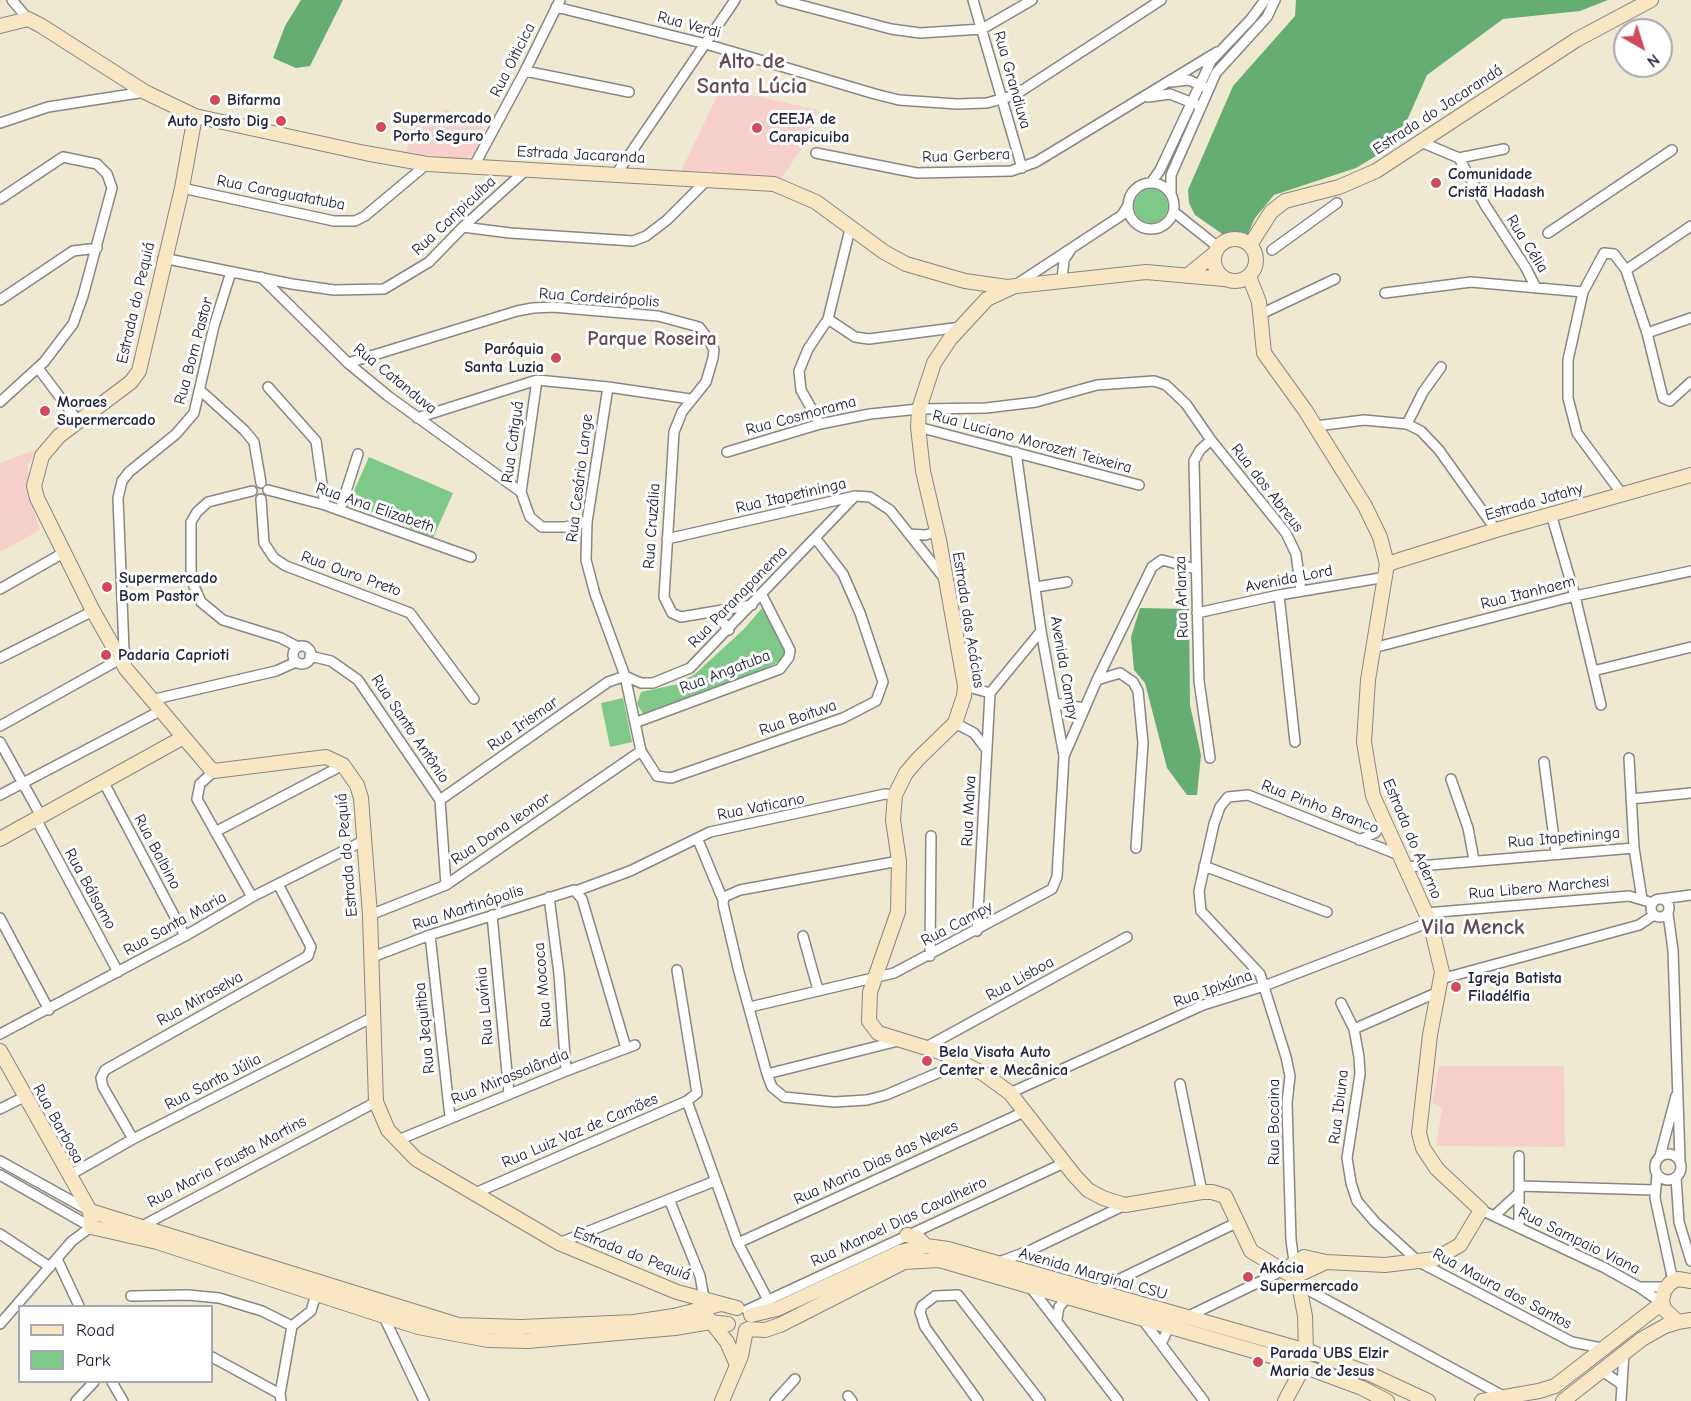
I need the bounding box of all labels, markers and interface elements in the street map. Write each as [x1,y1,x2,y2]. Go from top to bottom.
street label: Rua Verdi [655,7,723,43]
north arrow [1613,18,1673,78]
street label: Rua Oiticica [486,20,540,100]
street label: Rua Grandiuva [989,29,1035,131]
district label: Alto de Santa Lúcia [697,49,807,100]
text: N [1643,50,1663,71]
street label: Estrada do Jacarandá [1369,61,1507,159]
place label: Bifarma [227,90,281,110]
marker: Bifarma [208,93,222,107]
place label: Supermercado Porto Seguro [393,108,491,146]
place label: CEEJA de Carapicuiba [769,109,849,147]
place label: Auto Posto Dig [168,111,269,131]
marker: Auto Posto Dig [274,114,288,128]
marker: Supermercado Porto Seguro [374,120,388,134]
marker: CEEJA de Carapicuiba [750,121,764,135]
street label: Estrada Jacaranda [516,142,646,168]
street label: Rua Gerbera [922,145,1010,167]
place label: Comunidade Cristã Hadash [1448,164,1545,202]
street label: Rua Caraguatatuba [215,171,347,215]
street label: Rua Caripicuíba [408,172,500,260]
marker: Comunidade Cristã Hadash [1429,176,1443,190]
street label: Rua Célia [1502,212,1552,276]
street label: Estrada do Pequiá [113,240,159,366]
street label: Rua Cordeirópolis [538,284,660,312]
street label: Rua Bom Pastor [170,295,218,407]
district label: Parque Roseira [587,327,717,351]
street label: Rua Catanduva [349,339,441,419]
place label: Paróquia Santa Luzia [464,339,544,377]
marker: Paróquia Santa Luzia [549,351,563,365]
place label: Moraes Supermercado [57,392,155,430]
street label: Rua Cosmorama [744,392,858,440]
street label: Rua Catiguá [498,400,528,484]
marker: Moraes Supermercado [38,404,52,418]
street label: Rua Luciano Morozeti Teixeira [930,406,1134,478]
street label: Rua Cesário Lange [563,413,597,543]
street label: Rua dos Abreus [1227,440,1307,536]
street label: Rua Itapetininga [734,474,848,518]
street label: Rua Ana Elizabeth [313,479,437,537]
street label: Estrada Jatahy [1483,479,1585,525]
street label: Rua Cruzália [639,482,665,570]
street label: Rua Paranapanema [684,542,792,652]
street label: Rua Ouro Preto [298,547,404,601]
street label: Estrada das Acácias [948,551,988,689]
street label: Rua Arlanza [1171,555,1193,639]
street label: Avenida Lord [1244,561,1334,597]
place label: Supermercado Bom Pastor [119,568,217,606]
street label: Rua Itanhaem [1479,572,1577,614]
marker: Supermercado Bom Pastor [100,580,114,594]
street label: Avenida Campy [1045,615,1083,721]
place label: Padaria Caprioti [118,645,229,665]
street label: Rua Angatuba [677,646,773,698]
marker: Padaria Caprioti [99,648,113,662]
street label: Rua Santo Antônio [367,671,453,787]
street label: Rua Irismar [484,693,562,755]
street label: Rua Boituva [757,696,839,740]
street label: Rua Malva [958,775,980,847]
street label: Rua Pinho Branco [1258,776,1382,838]
street label: Estrada do Aderno [1378,776,1446,902]
street label: Rua Dona leonor [448,789,554,869]
street label: Rua Vaticano [716,789,806,825]
street label: Estrada do Pequiá [332,792,362,918]
street label: Rua Balbino [129,811,185,893]
street label: Rua Itapetininga [1507,824,1621,852]
street label: Rua Bálsamo [60,845,120,933]
street label: Rua Libero Marchesi [1468,872,1610,904]
street label: Rua Martinópolis [410,881,526,935]
street label: Rua Santa Maria [120,888,230,960]
street label: Rua Campy [918,897,996,951]
district label: Vila Menck [1422,915,1524,941]
street label: Rua Mococa [530,942,556,1028]
street label: Rua Lisboa [983,952,1057,1006]
street label: Rua Lavínia [472,966,498,1046]
street label: Rua Ipixúna [1171,966,1255,1012]
street label: Rua Miraselva [154,967,246,1031]
place label: Igreja Batista Filadélfia [1468,968,1562,1006]
marker: Igreja Batista Filadélfia [1449,980,1463,994]
street label: Rua Jequitiba [411,981,439,1075]
place label: Bela Visata Auto Center e Mecânica [939,1042,1068,1080]
street label: Rua Mirassolândia [448,1045,572,1109]
street label: Rua Santa Júlia [161,1049,265,1115]
marker: Bela Visata Auto Center e Mecânica [920,1054,934,1068]
street label: Rua Ibiuna [1325,1069,1353,1145]
street label: Rua Bocaina [1264,1079,1284,1165]
street label: Rua Barbosa [28,1081,88,1167]
street label: Rua Luiz Vaz de Camões [499,1089,661,1173]
street label: Rua Maria Fausta Martins [144,1112,310,1212]
street label: Rua Maria Dias das Neves [791,1117,961,1209]
street label: Rua Manoel Dias Cavalheiro [808,1173,990,1271]
street label: Rua Sampaio Viana [1515,1203,1643,1279]
street label: Estrada do Pequiá [571,1223,693,1285]
street label: Avenida Marginal CSU [1017,1244,1169,1304]
street label: Rua Maura dos Santos [1429,1244,1575,1334]
place label: Akácia Supermercado [1260,1258,1358,1296]
marker: Akácia Supermercado [1241,1270,1255,1284]
legend [18,1305,213,1383]
text: Road [76,1320,115,1341]
place label: Parada UBS Elzir Maria de Jesus [1270,1343,1389,1381]
text: Park [76,1350,110,1371]
marker: Parada UBS Elzir Maria de Jesus [1251,1355,1265,1369]

